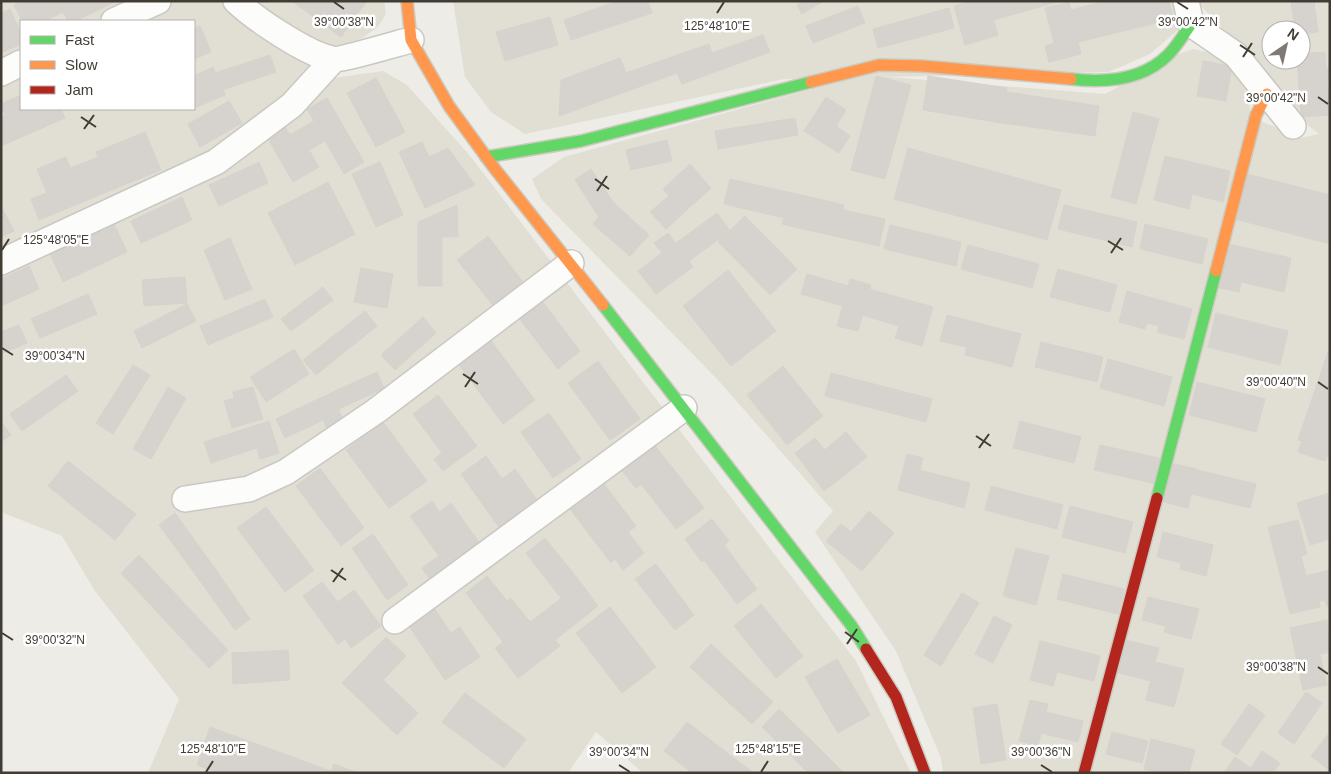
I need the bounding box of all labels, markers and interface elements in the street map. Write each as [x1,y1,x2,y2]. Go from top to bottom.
text: 39°00'38"N [314,15,374,29]
text: 39°00'42"N [1158,15,1218,29]
text: 125°48'10"E [684,19,750,33]
legend [20,20,195,110]
north arrow [1261,20,1311,70]
text: N [1285,25,1302,44]
text: Fast [65,31,95,48]
text: Slow [65,56,98,73]
text: Jam [65,81,93,98]
text: 39°00'42"N [1246,91,1306,105]
text: 125°48'05"E [23,233,89,247]
text: 39°00'34"N [25,349,85,363]
text: 39°00'40"N [1246,375,1306,389]
text: 39°00'32"N [25,633,85,647]
text: 39°00'38"N [1246,660,1306,674]
text: 125°48'10"E [180,742,246,756]
text: 125°48'15"E [735,742,801,756]
text: 39°00'34"N [589,745,649,759]
text: 39°00'36"N [1011,745,1071,759]

